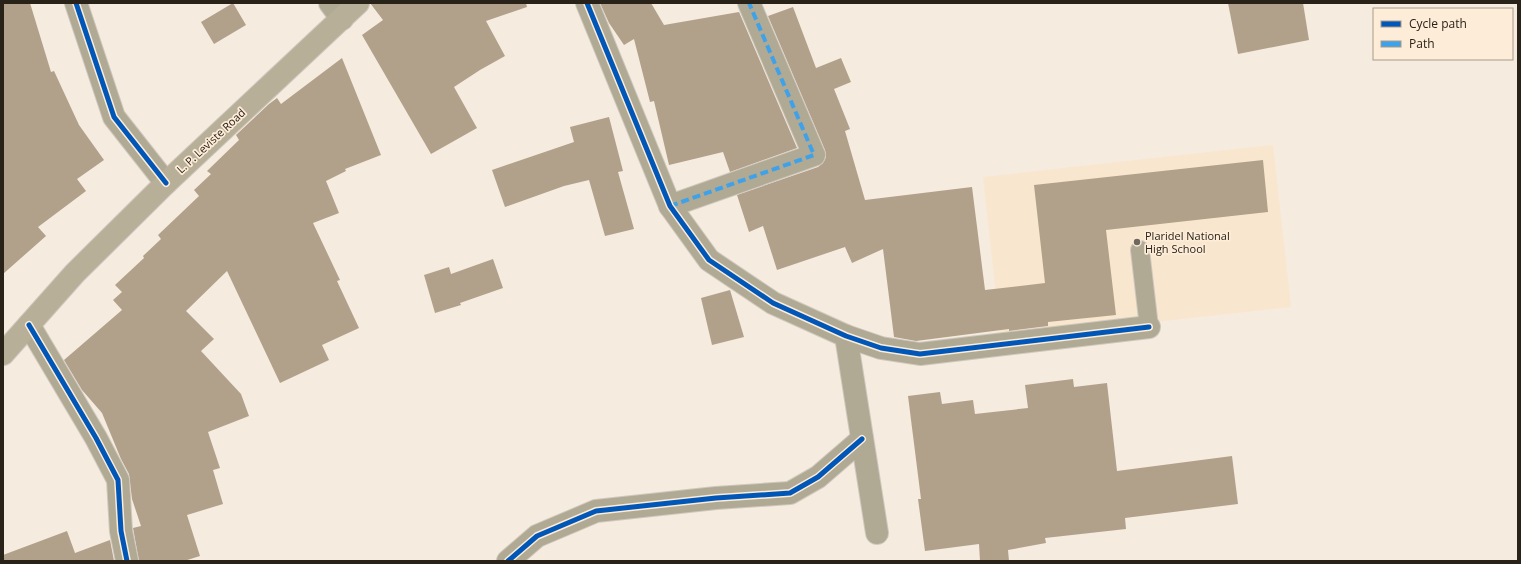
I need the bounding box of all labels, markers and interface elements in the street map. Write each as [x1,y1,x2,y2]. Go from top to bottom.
legend [1373,8,1513,60]
text: Cycle path [1409,15,1467,32]
text: Path [1409,35,1435,52]
street label: L. P. Leviste Road [173,105,248,176]
place label: Plaridel National High School [1145,228,1230,256]
marker: Plaridel National High School [1132,237,1142,247]

